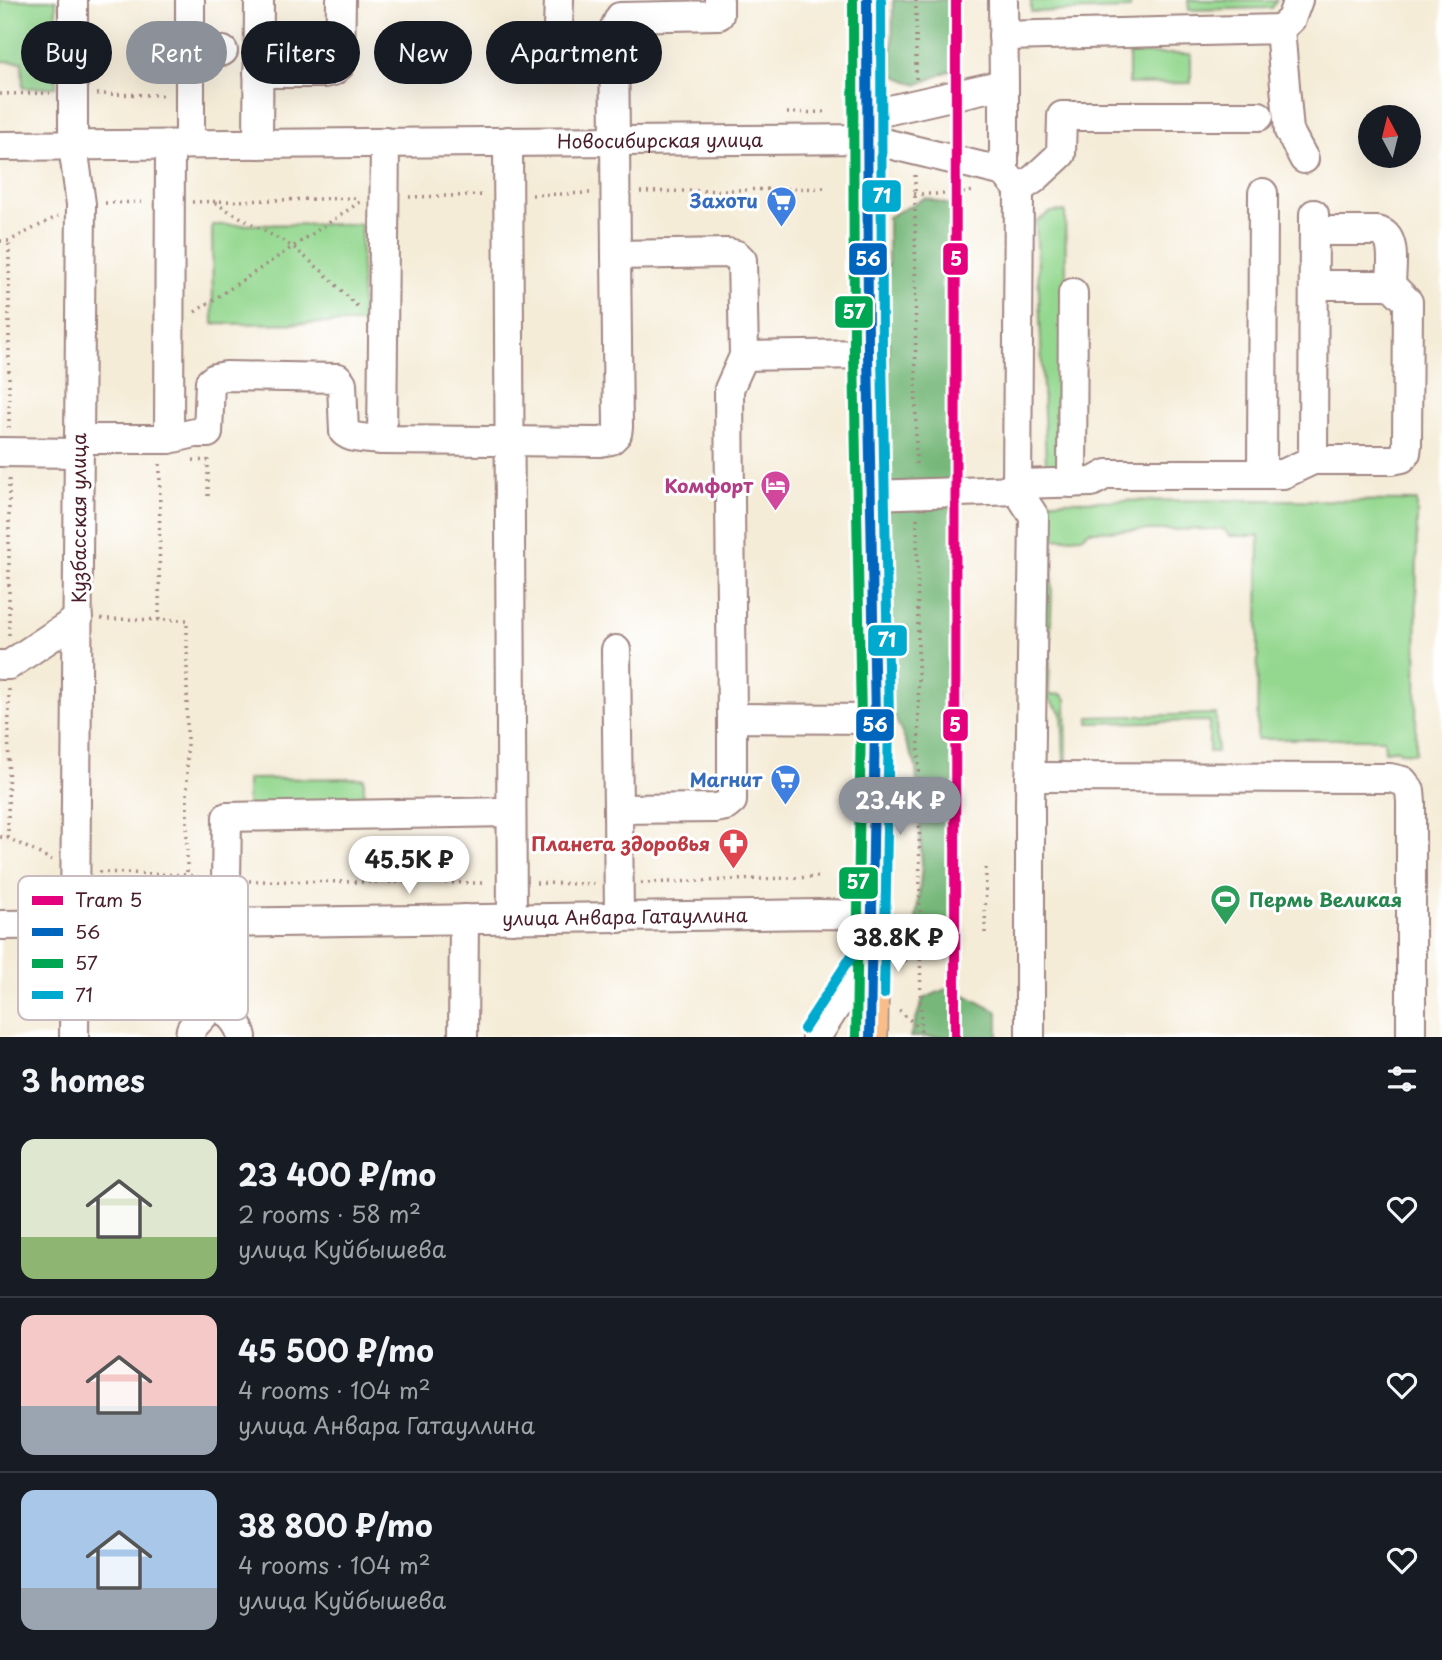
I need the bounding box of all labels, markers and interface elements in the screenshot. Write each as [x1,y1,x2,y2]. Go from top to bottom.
chip: Buy [21,21,112,84]
chip: Rent [126,21,227,84]
chip: Filters [241,21,360,84]
chip: New [374,21,472,84]
chip: Apartment [486,21,662,84]
north arrow [1358,105,1421,168]
map controls [1358,105,1421,168]
street label: Новосибирская улица [557,125,763,155]
line badge: 71 [861,179,902,213]
text: 71 [873,181,891,209]
supermarket icon: Захоти [764,184,798,228]
place label: Захоти [689,186,758,214]
line badge: 56 [848,242,888,276]
line badge: 5 [942,242,969,276]
text: 56 [855,244,881,272]
text: 5 [950,244,962,272]
line badge: 57 [834,295,874,329]
text: 57 [843,297,865,325]
street label: Кузбасская улица [64,433,92,603]
hotel icon: Комфорт [759,469,793,513]
place label: Комфорт [664,471,754,499]
line badge: 71 [867,624,908,657]
text: 71 [878,625,896,653]
line badge: 56 [855,708,895,742]
line badge: 5 [942,708,969,742]
text: 56 [862,710,888,738]
text: 5 [949,710,961,738]
supermarket icon: Магнит [768,763,802,807]
place label: Магнит [690,765,763,793]
pin: 23.4K ₽ [835,778,965,837]
text: 23.4K ₽ [855,782,945,817]
pharmacy icon: Планета здоровья [716,827,750,871]
place label: Планета здоровья [531,829,710,857]
pin: 45.5K ₽ [344,836,474,896]
text: 45.5K ₽ [364,841,454,876]
line badge: 57 [838,866,879,900]
text: 57 [847,867,869,895]
legend [18,876,248,1020]
sports icon: Пермь Великая [1209,883,1243,927]
text: Tram 5 [75,885,142,913]
place label: Пермь Великая [1249,885,1402,913]
street label: улица Анвара Гатауллина [502,900,748,932]
pin: 38.8K ₽ [833,914,963,974]
text: 56 [75,917,100,945]
text: 38.8K ₽ [853,919,943,954]
text: 57 [75,948,98,976]
text: 71 [75,980,93,1008]
text: 3 homes [21,1057,145,1102]
icon: filters [1383,1060,1421,1098]
text: 23 400 ₽/mo [238,1151,436,1196]
icon: home [77,1167,161,1251]
icon: heart [1383,1190,1421,1228]
text: 2 rooms · 58 m² [238,1196,421,1231]
text: улица Куйбышева [238,1231,446,1266]
text: 45 500 ₽/mo [238,1327,434,1372]
icon: home [77,1343,161,1427]
icon: heart [1383,1366,1421,1404]
text: 4 rooms · 104 m² [238,1372,431,1407]
text: улица Анвара Гатауллина [238,1407,535,1442]
text: 38 800 ₽/mo [238,1502,433,1547]
icon: home [77,1518,161,1602]
icon: heart [1383,1541,1421,1579]
text: 4 rooms · 104 m² [238,1547,431,1582]
text: улица Куйбышева [238,1582,446,1617]

